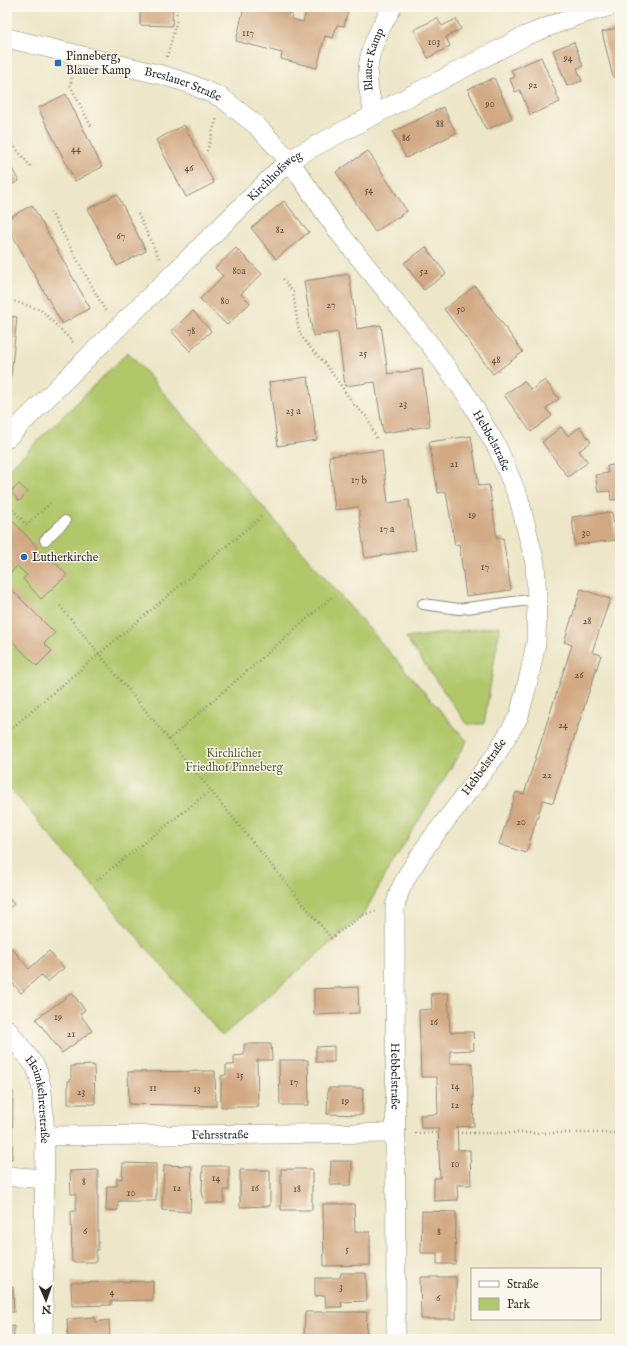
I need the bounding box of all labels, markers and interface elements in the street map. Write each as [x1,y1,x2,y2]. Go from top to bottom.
street label: Blauer Kamp [360,25,388,92]
house number: 117 [242,27,254,40]
house number: 103 [428,36,440,49]
place label: Pinneberg, Blauer Kamp [66,49,131,79]
house number: 94 [562,52,573,65]
marker: Pinneberg, Blauer Kamp [53,58,63,68]
street label: Breslauer Straße [143,64,224,105]
house number: 92 [527,79,538,92]
house number: 90 [484,98,495,111]
house number: 88 [436,118,444,131]
house number: 86 [402,132,411,145]
house number: 44 [71,143,81,156]
street label: Kirchhofsweg [244,147,305,204]
house number: 46 [184,162,194,175]
house number: 54 [365,184,373,197]
house number: 82 [276,224,285,237]
house number: 67 [117,230,126,243]
house number: 80a [232,265,246,278]
house number: 52 [420,265,428,278]
house number: 80 [221,295,229,308]
house number: 27 [326,299,336,312]
house number: 50 [457,303,465,316]
house number: 78 [187,325,195,338]
house number: 25 [359,347,368,360]
house number: 48 [492,354,500,367]
house number: 23 [399,398,407,411]
house number: 23 a [286,405,301,418]
street label: Hebbelstraße [470,407,514,474]
house number: 21 [450,458,458,471]
house number: 17 b [351,474,367,487]
house number: 19 [468,509,476,522]
house number: 17 a [380,523,395,536]
house number: 30 [582,527,590,540]
place label: Lutherkirche [32,550,99,565]
marker: Lutherkirche [19,552,29,562]
house number: 17 [481,561,490,574]
house number: 28 [583,615,591,628]
house number: 26 [575,669,584,682]
house number: 24 [558,719,568,732]
street label: Hebbelstraße [458,735,510,798]
park label: Kirchlicher Friedhof Pinneberg [185,746,283,775]
house number: 22 [542,769,552,782]
house number: 20 [516,816,526,829]
house number: 19 [54,1011,62,1024]
house number: 16 [430,1016,439,1029]
house number: 21 [67,1028,75,1041]
street label: Hebbelstraße [388,1043,403,1110]
street label: Heimkehrerstraße [22,1052,53,1144]
house number: 15 [236,1069,244,1082]
house number: 17 [290,1076,299,1089]
house number: 14 [451,1080,459,1093]
house number: 11 [149,1082,157,1095]
house number: 13 [193,1083,201,1096]
house number: 23 [77,1086,85,1099]
house number: 19 [341,1095,349,1108]
house number: 12 [451,1099,460,1112]
street label: Fehrsstraße [191,1127,249,1142]
house number: 10 [451,1158,459,1171]
house number: 14 [212,1172,220,1185]
house number: 8 [82,1176,86,1189]
house number: 12 [173,1182,182,1195]
house number: 16 [251,1182,260,1195]
house number: 18 [293,1183,301,1196]
house number: 10 [127,1187,135,1200]
house number: 6 [83,1225,88,1238]
house number: 8 [437,1226,441,1239]
house number: 5 [345,1243,349,1256]
legend [471,1268,601,1320]
text: Straße [507,1277,539,1292]
north arrow [26,1280,66,1320]
house number: 3 [339,1281,343,1294]
house number: 4 [110,1286,115,1299]
house number: 6 [436,1292,441,1305]
text: Park [507,1297,530,1312]
text: N [41,1302,52,1316]

